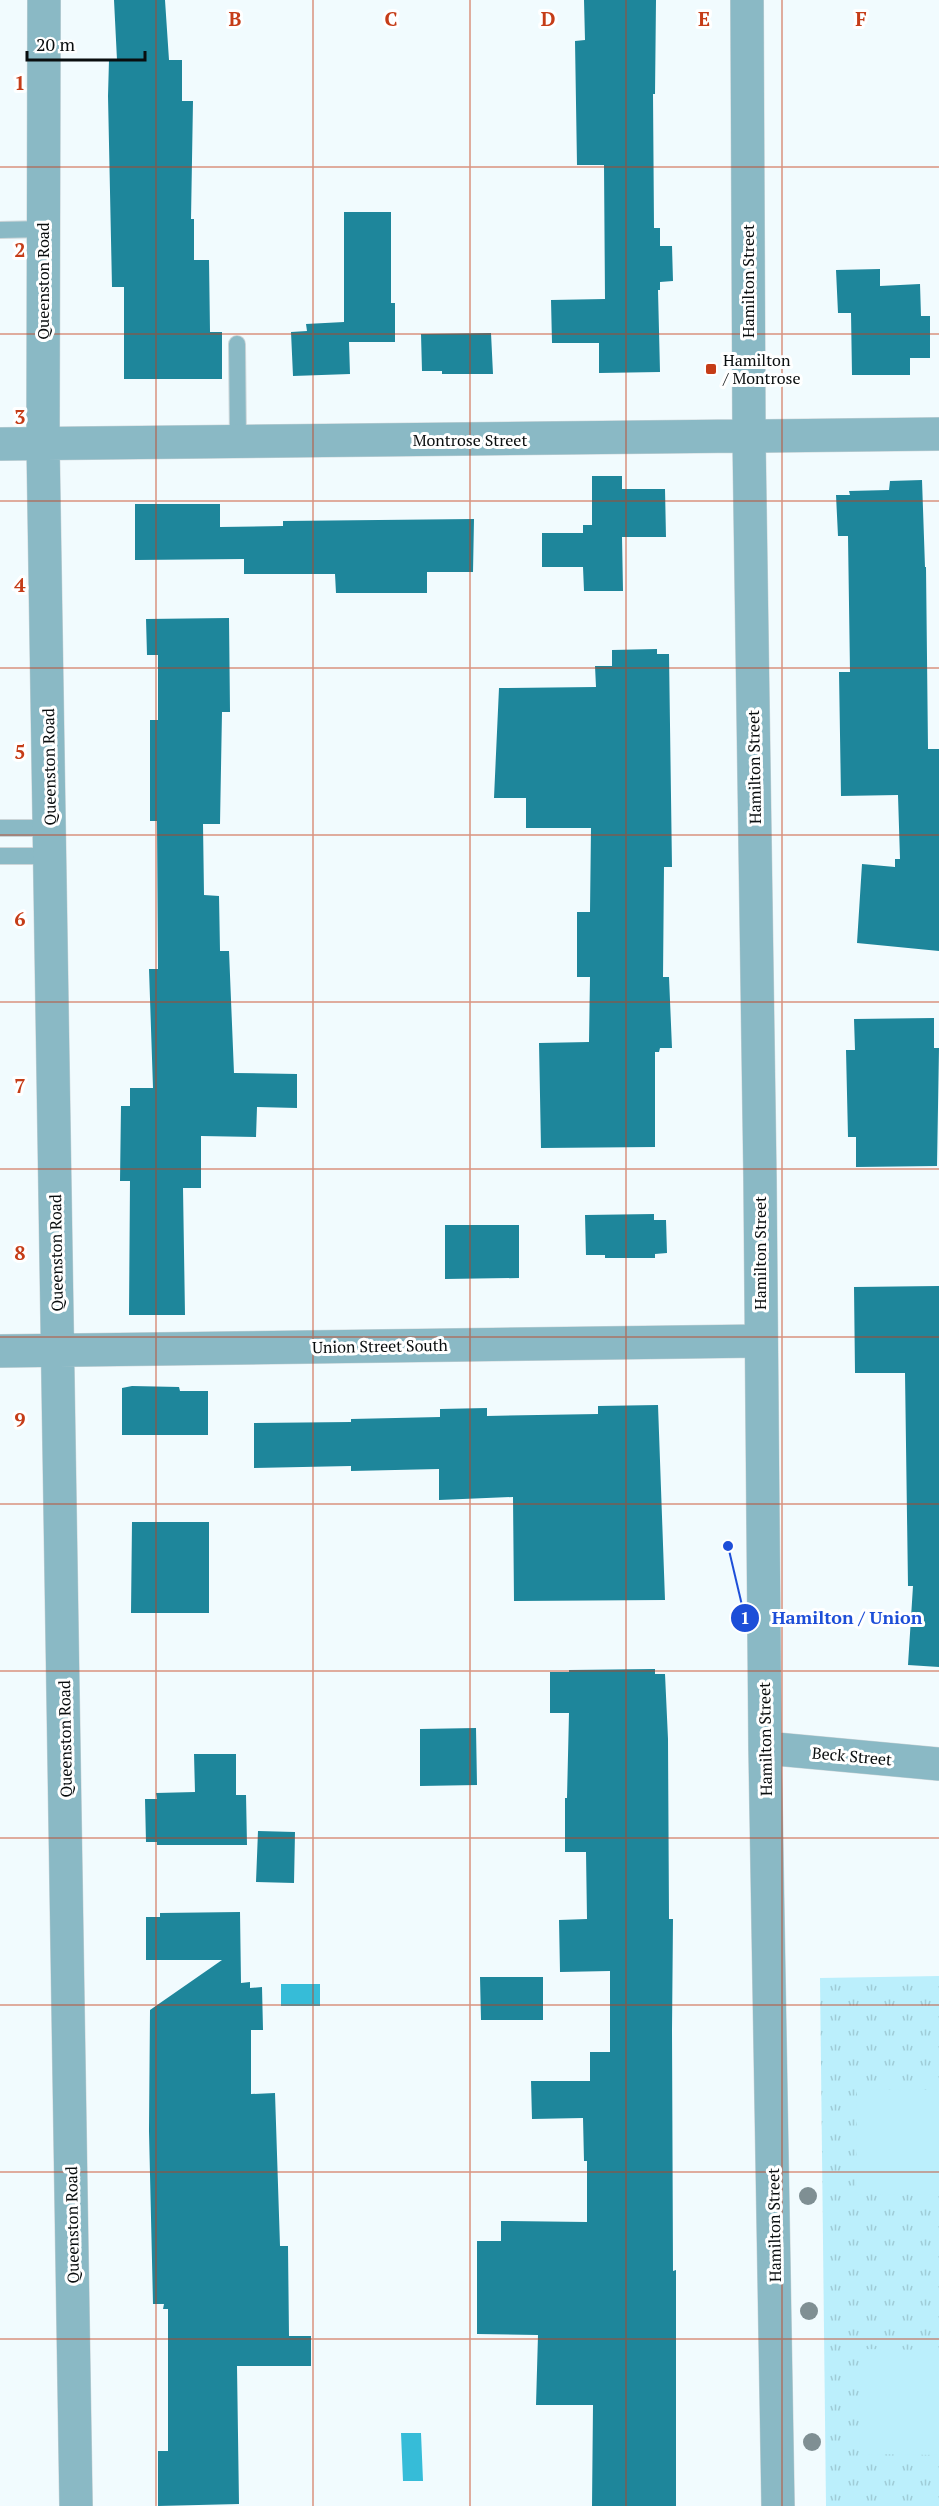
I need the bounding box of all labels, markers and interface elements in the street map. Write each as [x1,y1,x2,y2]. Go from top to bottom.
text: B [229,5,242,32]
text: C [384,5,398,32]
text: D [541,5,555,32]
text: E [698,5,710,32]
text: F [855,5,867,32]
scale bar [27,24,146,62]
text: 20 m [36,32,76,56]
text: 1 [14,69,26,96]
street label: Queenston Road [32,222,54,340]
street label: Hamilton Street [737,224,759,338]
text: 2 [14,236,26,263]
place label: Hamilton / Montrose [722,349,801,389]
marker: Hamilton / Montrose [704,362,718,376]
text: 3 [14,403,26,430]
street label: Montrose Street [413,429,527,451]
text: 4 [14,571,26,598]
street label: Queenston Road [37,708,61,826]
street label: Hamilton Street [742,710,766,824]
text: 5 [14,738,26,765]
text: 6 [14,905,26,932]
text: 7 [14,1072,26,1099]
street label: Queenston Road [44,1194,68,1312]
street label: Hamilton Street [749,1196,771,1310]
text: 8 [14,1239,26,1266]
street label: Union Street South [312,1334,449,1358]
text: 9 [14,1406,26,1433]
callout: Hamilton / Union [730,1600,934,1636]
text: 1 [740,1605,750,1629]
text: Hamilton / Union [772,1605,923,1629]
street label: Queenston Road [53,1680,77,1798]
street label: Hamilton Street [753,1682,777,1796]
street label: Beck Street [811,1742,893,1770]
street label: Queenston Road [60,2166,84,2284]
street label: Hamilton Street [762,2168,786,2282]

